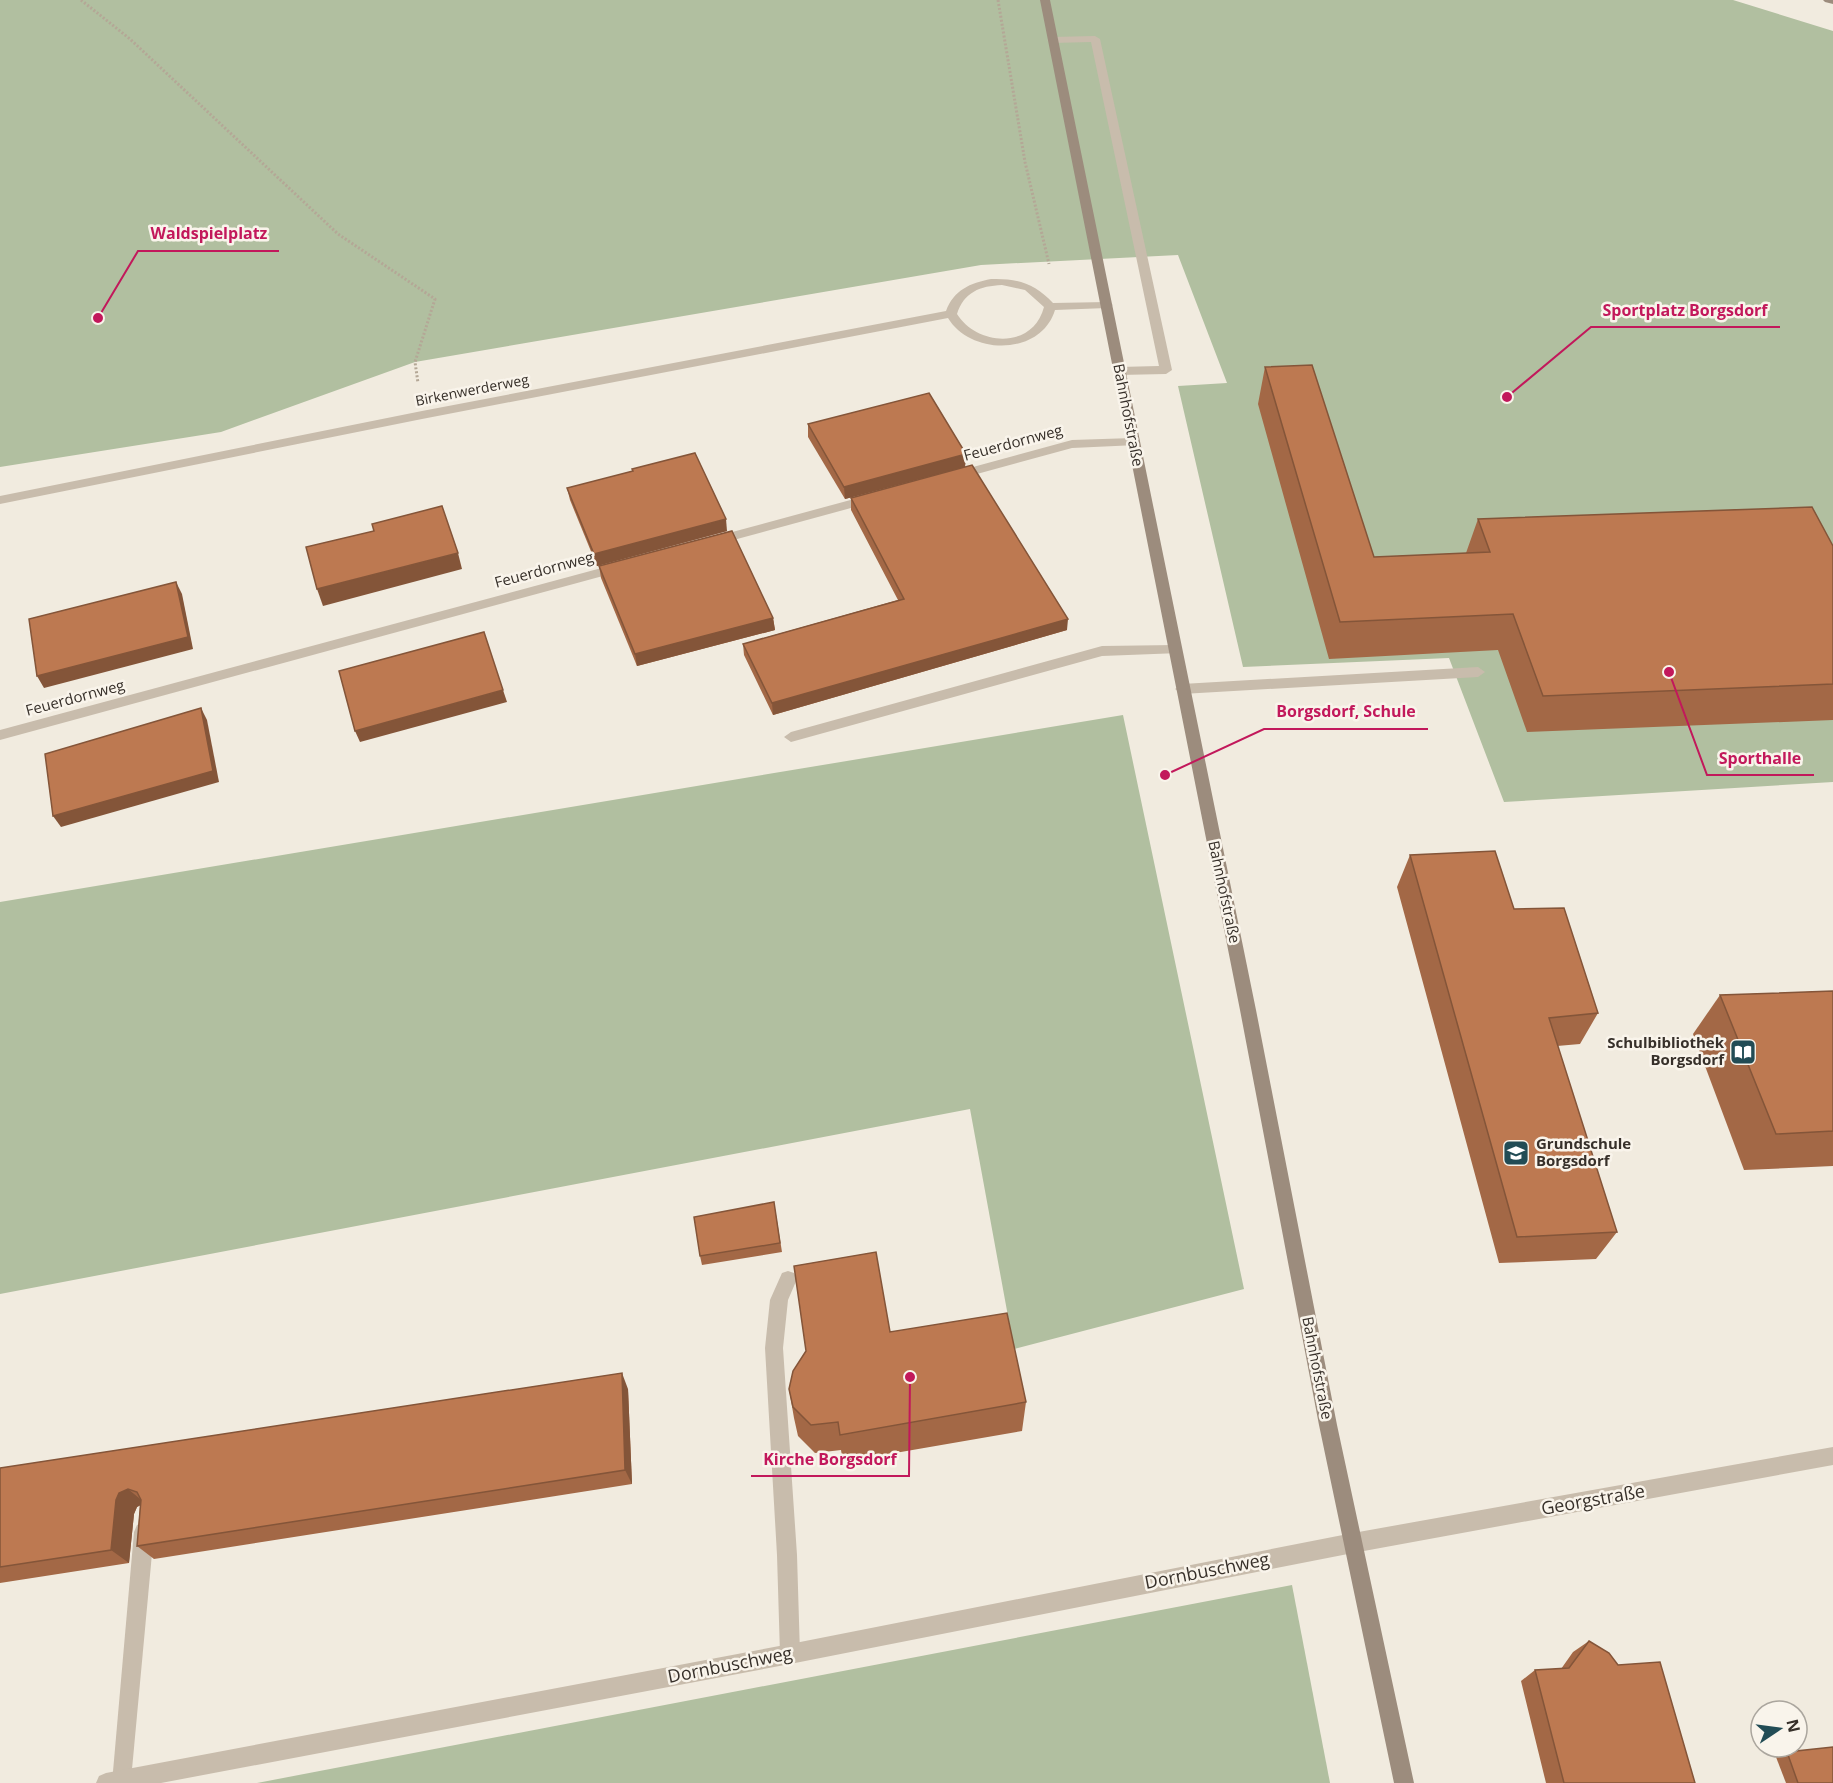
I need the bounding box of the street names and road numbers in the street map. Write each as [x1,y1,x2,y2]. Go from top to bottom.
street label: Bahnhofstraße [1109,362,1149,468]
street label: Birkenwerderweg [414,369,531,410]
street label: Feuerdornweg [961,419,1064,465]
street label: Feuerdornweg [492,546,595,592]
street label: Feuerdornweg [23,674,126,720]
street label: Bahnhofstraße [1204,839,1246,945]
street label: Bahnhofstraße [1298,1315,1338,1421]
street label: Georgstraße [1539,1478,1647,1520]
street label: Dornbuschweg [1142,1546,1271,1594]
street label: Dornbuschweg [665,1640,794,1688]

